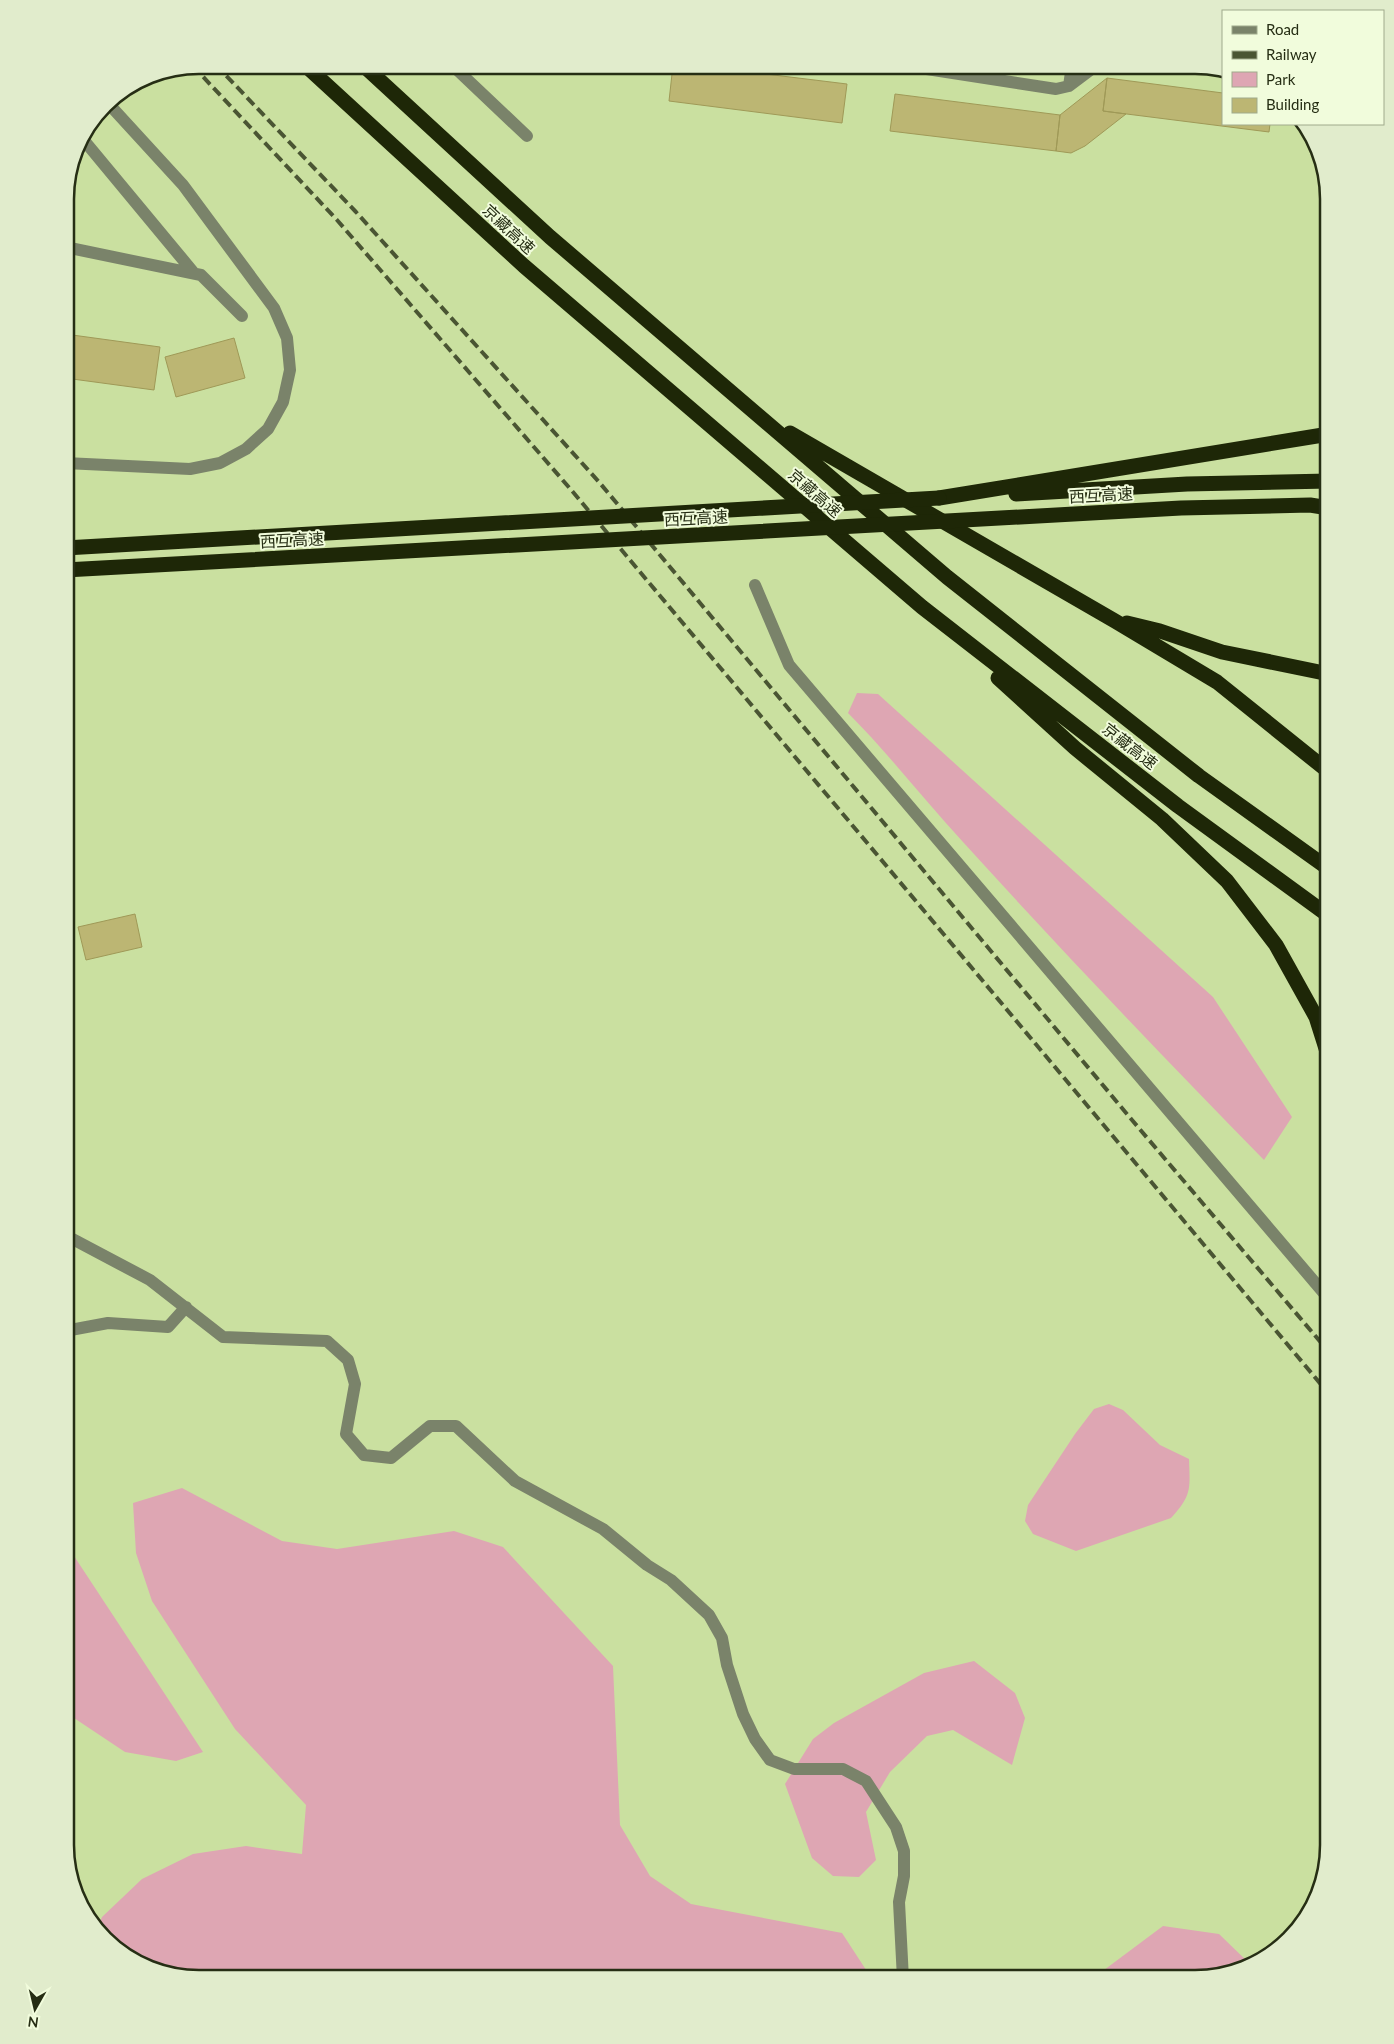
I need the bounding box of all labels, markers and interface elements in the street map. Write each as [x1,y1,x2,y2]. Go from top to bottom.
legend [1222,10,1384,125]
text: Road [1266,20,1299,38]
text: Railway [1266,45,1317,63]
text: Park [1266,70,1296,88]
text: Building [1266,95,1319,113]
street label: 京藏高速 [479,200,539,257]
street label: 京藏高速 [785,464,846,521]
street label: 西互高速 [1069,483,1133,506]
street label: 西互高速 [664,506,728,529]
street label: 西互高速 [260,528,324,551]
street label: 京藏高速 [1099,718,1161,773]
north arrow [10,1984,60,2034]
text: N [27,2013,40,2032]

